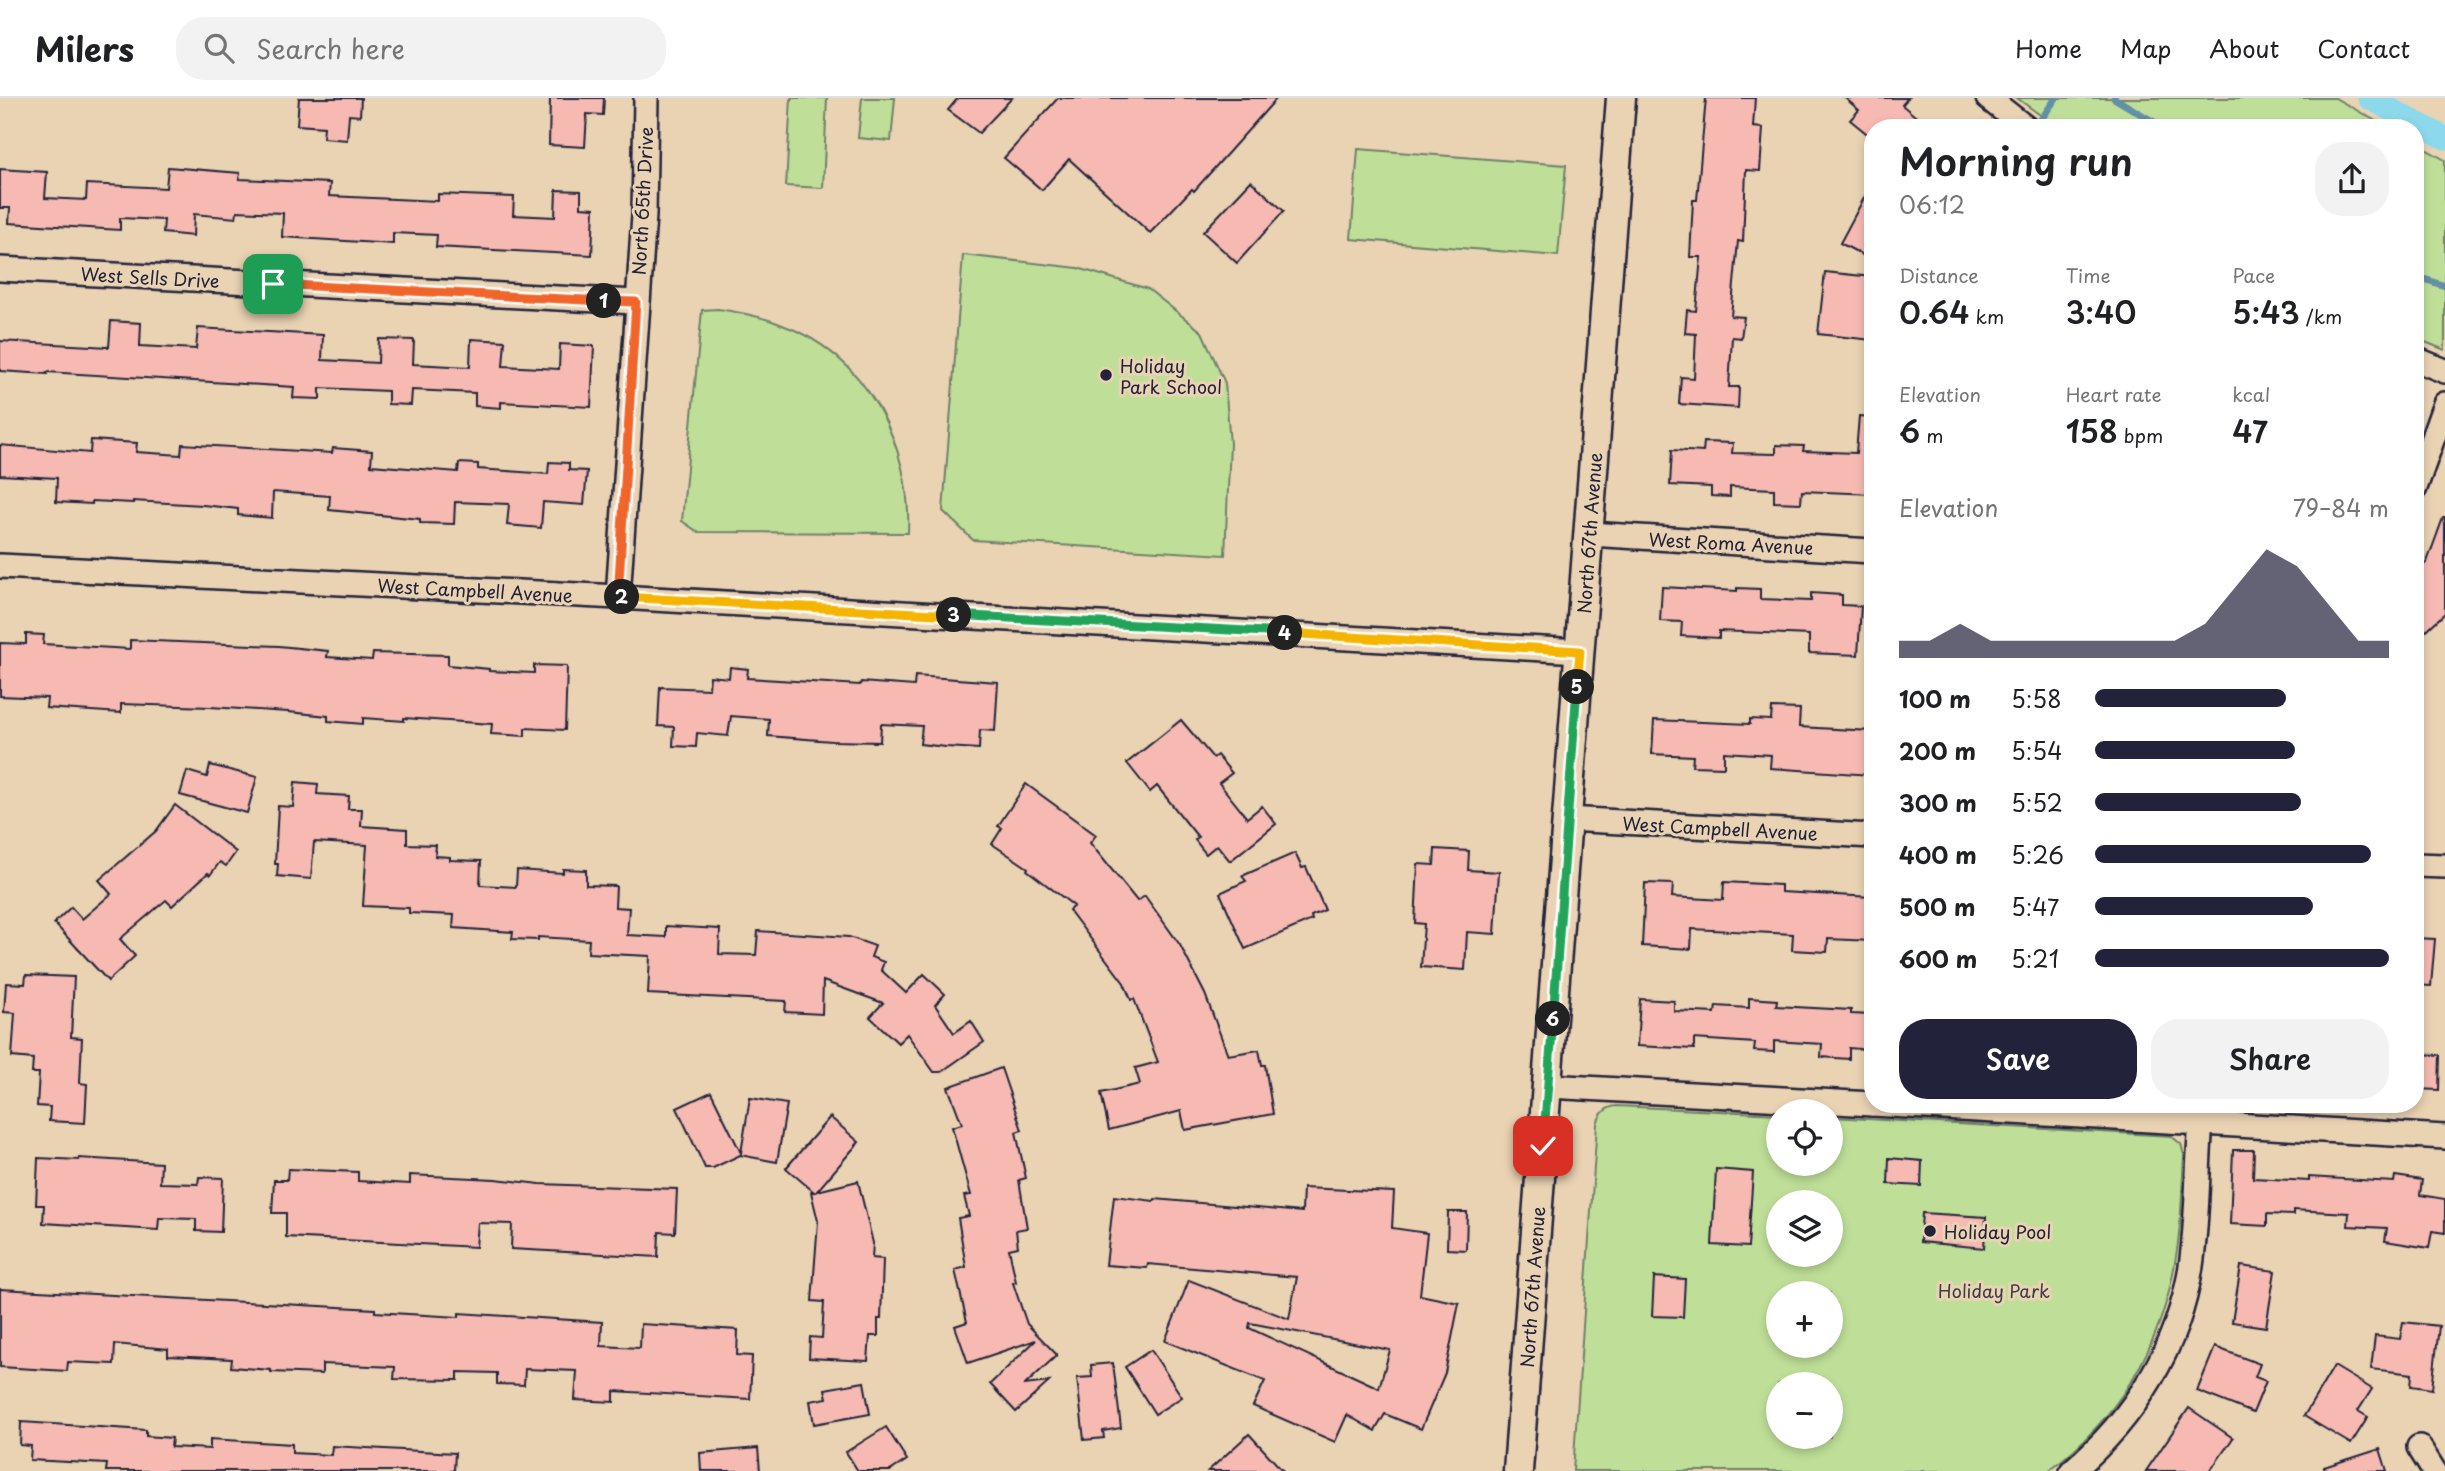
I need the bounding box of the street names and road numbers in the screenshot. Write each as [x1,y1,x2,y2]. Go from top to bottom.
street label: North 65th Drive [625,126,659,276]
street label: West Sells Drive [80,260,220,294]
street label: North 67th Avenue [1570,451,1608,615]
street label: West Roma Avenue [1648,525,1814,561]
street label: West Campbell Avenue [377,571,574,609]
street label: West Campbell Avenue [1622,809,1819,847]
street label: North 67th Avenue [1513,1205,1551,1369]

